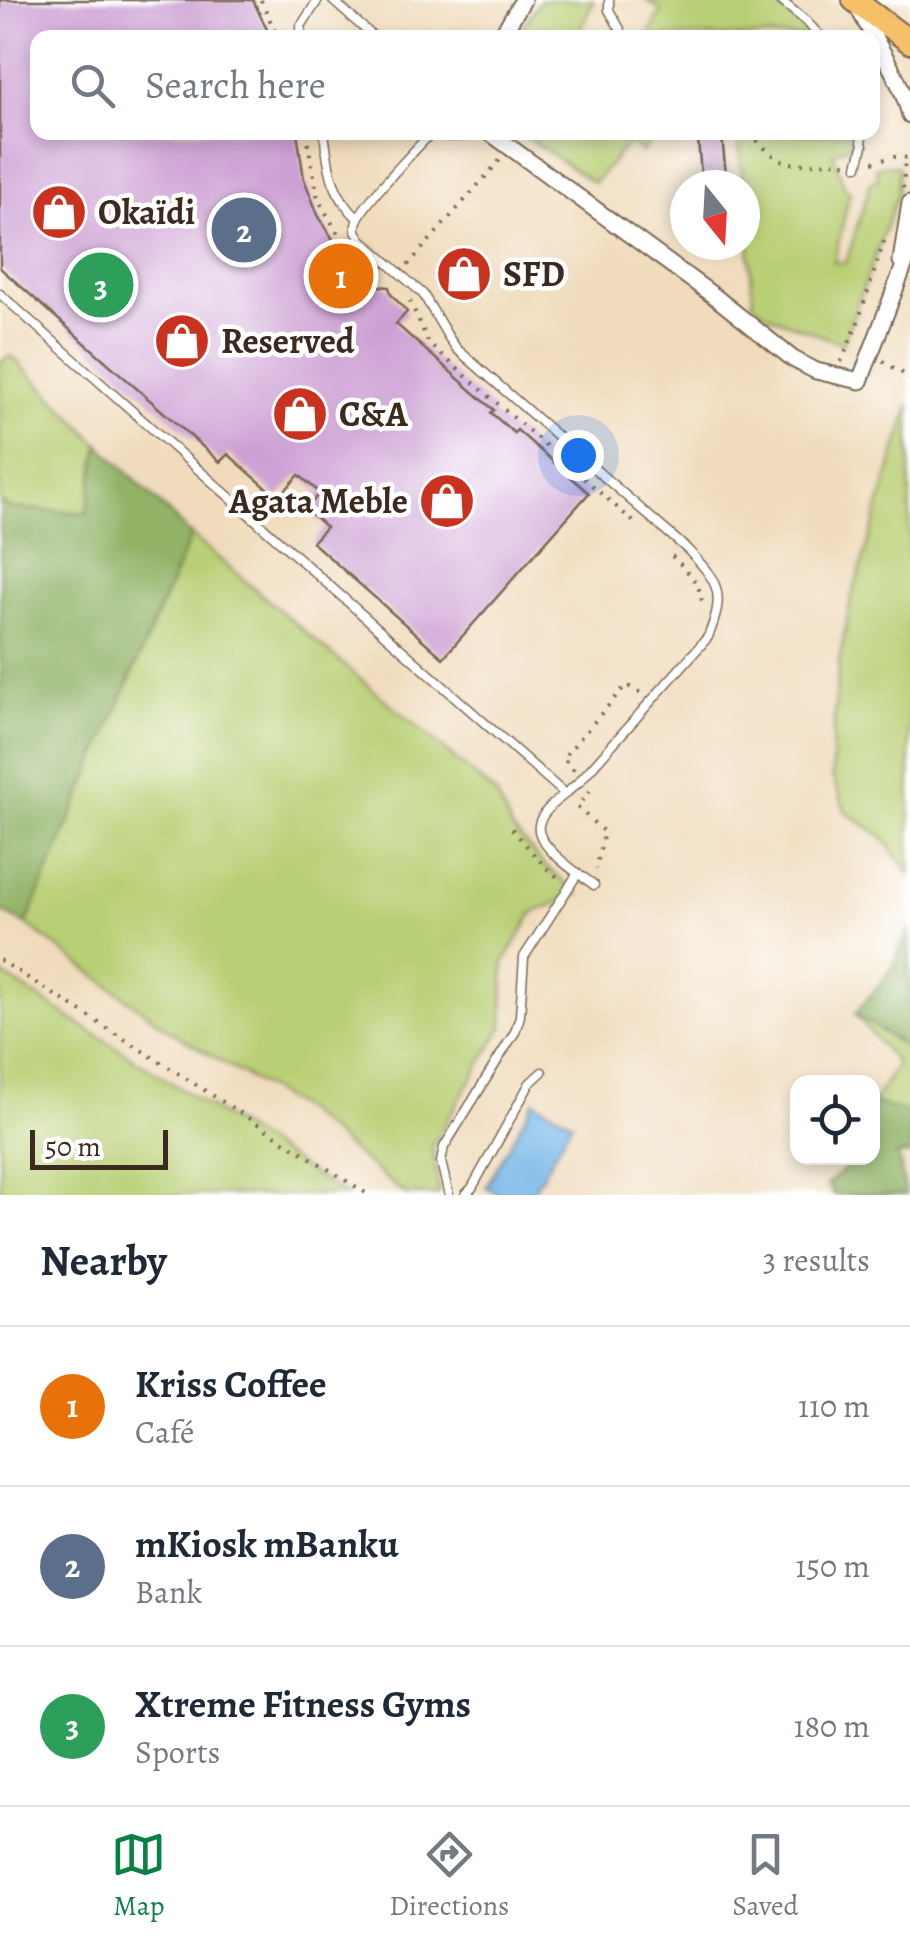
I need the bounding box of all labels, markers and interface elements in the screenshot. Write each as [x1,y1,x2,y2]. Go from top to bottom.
search box [30,30,880,140]
icon: search [65,58,120,113]
text: Search here [145,59,326,111]
north arrow [670,170,760,260]
shop icon: Okaïdi [29,182,89,242]
place label: Okaïdi [98,188,195,236]
pin: 2 [212,192,276,268]
pin: 1 [308,238,374,314]
shop icon: SFD [434,244,494,304]
pin: 3 [68,248,134,322]
place label: SFD [503,250,565,298]
shop icon: Reserved [152,311,212,371]
place label: Reserved [221,317,355,365]
shop icon: C&A [270,384,330,444]
place label: C&A [339,390,409,438]
your location [553,430,604,481]
shop icon: Agata Meble [417,471,477,531]
place label: Agata Meble [228,477,408,525]
map controls [790,1075,880,1165]
button: locate [790,1075,880,1165]
scale bar [30,1125,168,1170]
text: 50 m [45,1128,101,1166]
text: Nearby [40,1232,167,1289]
text: 3 results [763,1238,870,1282]
text: Kriss Coffee [135,1358,327,1410]
text: 1 [67,1384,78,1428]
text: 110 m [798,1384,870,1428]
text: Café [135,1410,194,1454]
text: mKiosk mBanku [135,1518,399,1570]
text: 2 [65,1544,80,1588]
text: 150 m [795,1544,870,1588]
text: Bank [135,1570,202,1614]
text: Xtreme Fitness Gyms [135,1678,471,1730]
text: 3 [66,1704,79,1748]
text: 180 m [794,1704,870,1748]
text: Sports [135,1730,220,1774]
tab: Map [111,1827,166,1925]
tab: Directions [389,1827,509,1925]
tab: Saved [732,1827,799,1925]

